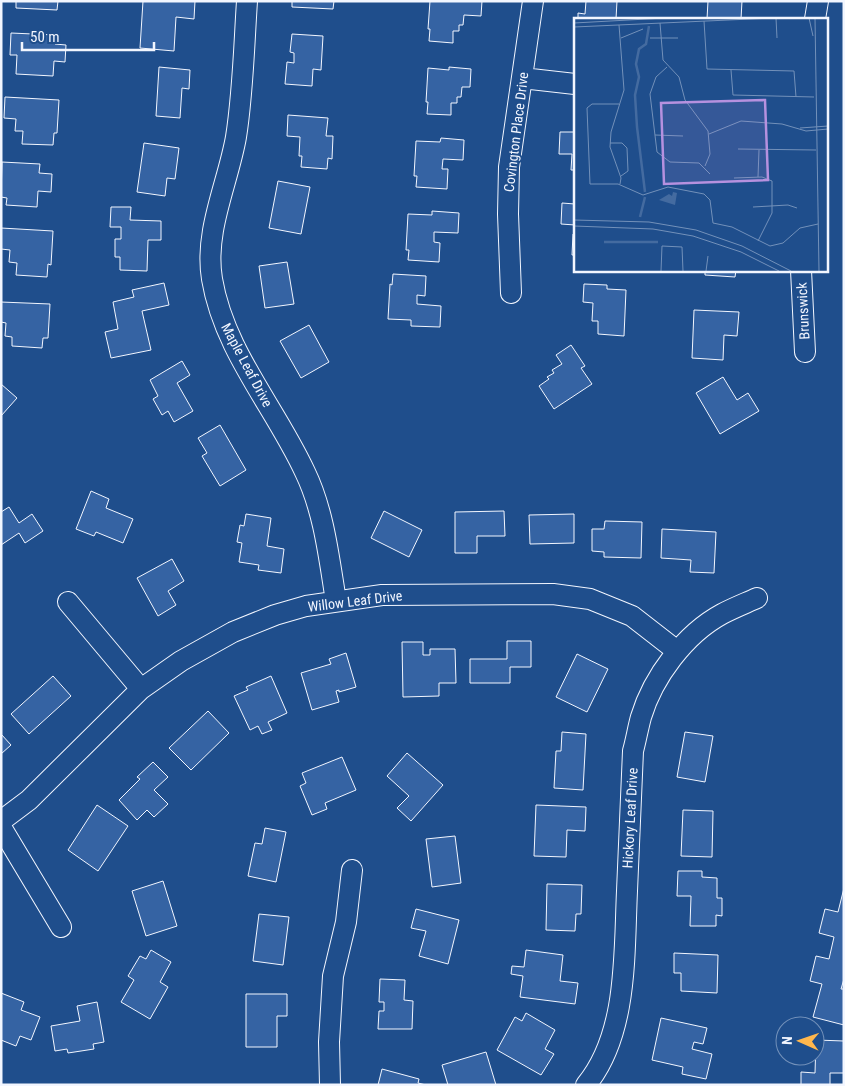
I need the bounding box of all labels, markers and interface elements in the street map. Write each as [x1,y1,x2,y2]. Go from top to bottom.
inset map [574,18,828,271]
scale bar [22,20,155,52]
text: 50 m [30,28,60,46]
street label: Covington Place Drive [501,71,531,193]
street label: Brunswick [793,281,812,340]
street label: Maple Leaf Drive [218,320,276,410]
street label: Willow Leaf Drive [307,587,404,615]
street label: Hickory Leaf Drive [619,767,641,869]
north arrow [775,1016,825,1066]
text: N [779,1036,795,1045]

